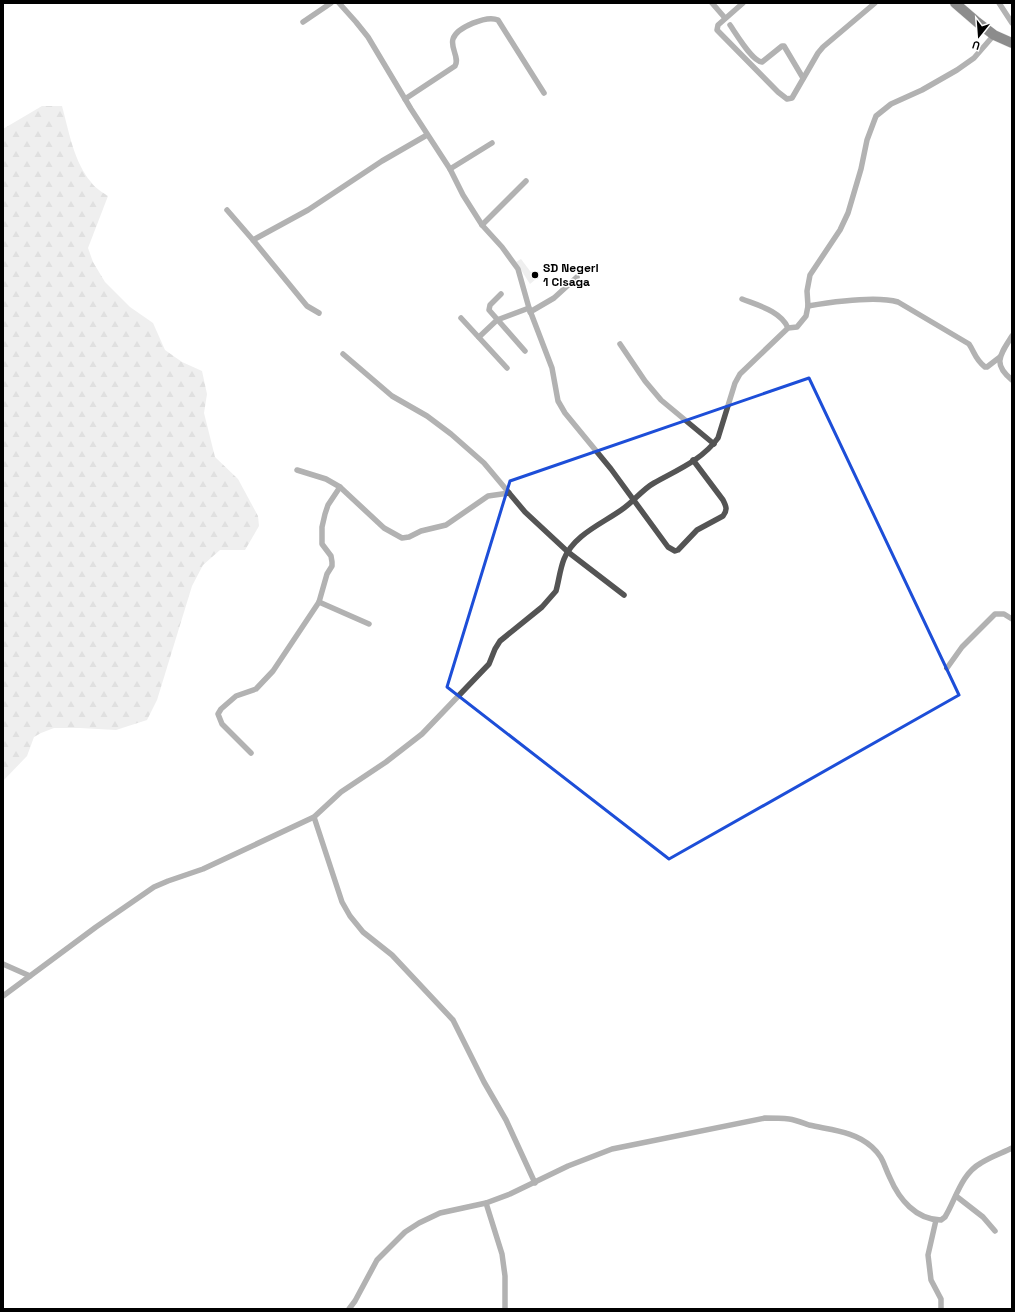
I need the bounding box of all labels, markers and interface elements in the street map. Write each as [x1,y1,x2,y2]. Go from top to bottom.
north arrow [959,16,999,56]
text: U [970,38,982,53]
place label: SD Negeri 1 Cisaga [543,260,599,290]
marker: SD Negeri 1 Cisaga [530,270,540,280]

